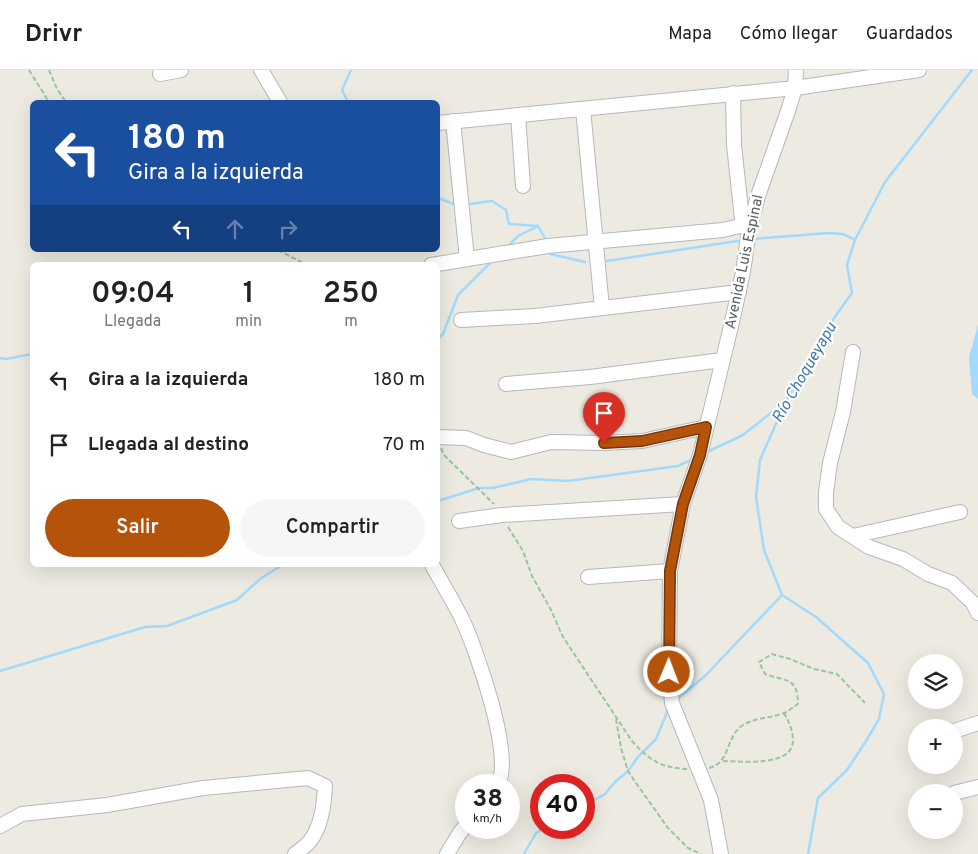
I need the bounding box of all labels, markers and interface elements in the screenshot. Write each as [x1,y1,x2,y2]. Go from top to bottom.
text: Drivr [25,20,82,50]
text: Mapa [668,23,712,46]
text: Cómo llegar [740,23,838,46]
text: Guardados [866,23,953,46]
text: 180 m [128,117,226,161]
icon: left [45,120,110,185]
text: Gira a la izquierda [128,160,304,187]
street label: Avenida Luis Espinal [721,193,769,331]
icon: left [168,215,196,243]
icon: ahead [221,215,249,243]
icon: right [274,215,302,243]
text: 09:04 [91,276,174,313]
text: 1 [243,276,255,313]
text: 250 [323,276,379,313]
text: Llegada [104,312,161,332]
text: min [235,312,262,332]
text: m [344,312,358,332]
water label: Río Choqueyapu [768,319,842,427]
icon: left [45,366,73,394]
text: Gira a la izquierda [88,368,248,392]
text: 180 m [374,368,425,392]
pin [583,392,625,443]
icon: arrive [590,399,618,427]
icon: arrive [45,431,73,459]
text: Llegada al destino [88,433,249,457]
text: 70 m [383,433,425,457]
button: Salir [45,499,230,557]
button: Compartir [240,499,425,557]
position arrow [642,645,694,697]
map controls [908,654,963,839]
button: layers [908,654,963,709]
button: + [908,719,963,774]
speed limit sign: 40 [530,774,595,839]
text: 38 [472,784,503,816]
button: − [908,784,963,839]
text: km/h [473,811,502,827]

